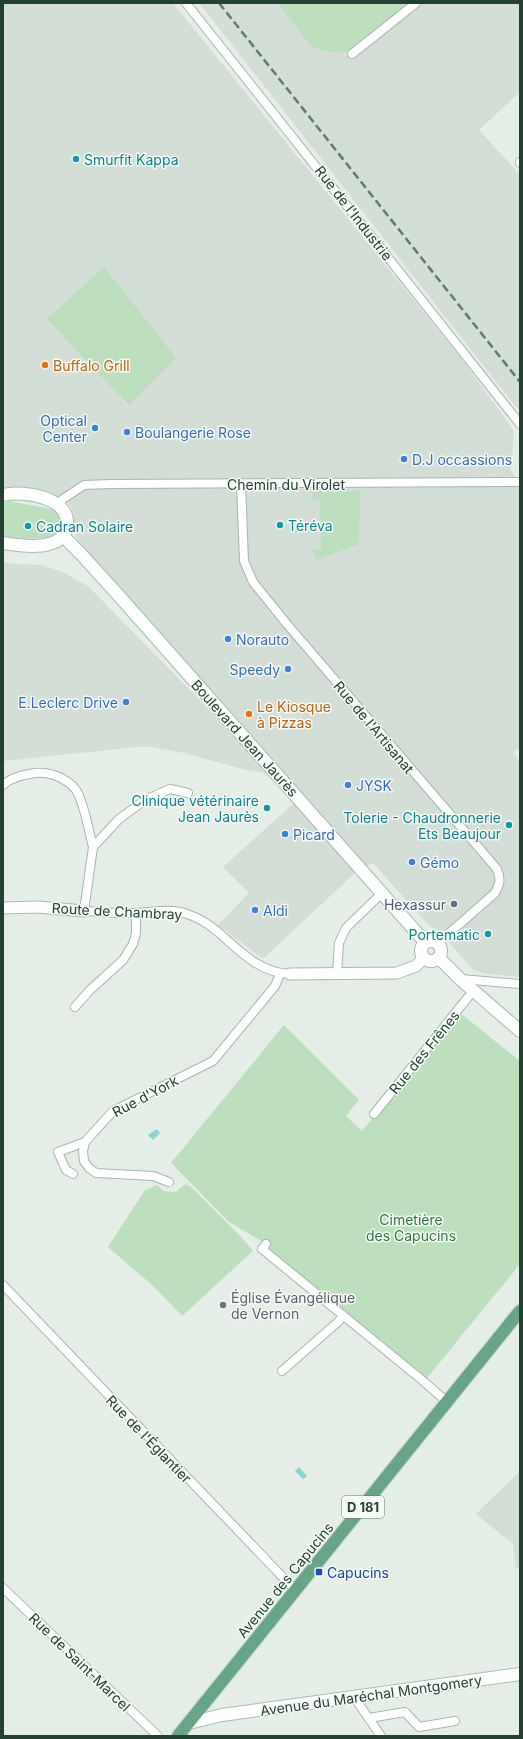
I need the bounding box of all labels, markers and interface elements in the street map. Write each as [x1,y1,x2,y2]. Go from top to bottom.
place label: Smurfit Kappa [84,151,179,168]
marker: Smurfit Kappa [71,154,81,164]
street label: Rue de l'Industrie [312,162,396,264]
place label: Buffalo Grill [53,357,130,374]
marker: Buffalo Grill [40,360,50,370]
place label: Optical Center [40,412,87,445]
marker: Optical Center [90,423,100,433]
place label: Boulangerie Rose [135,424,251,441]
marker: Boulangerie Rose [122,427,132,437]
place label: D.J occassions [412,451,512,468]
marker: D.J occassions [399,454,409,464]
street label: Chemin du Virolet [227,476,345,493]
place label: Téréva [288,517,333,534]
place label: Cadran Solaire [36,518,133,535]
marker: Téréva [275,520,285,530]
marker: Cadran Solaire [23,521,33,531]
place label: Norauto [236,631,289,648]
marker: Norauto [223,634,233,644]
place label: Speedy [230,661,280,678]
marker: Speedy [283,664,293,674]
street label: Boulevard Jean Jaurès [188,676,302,800]
street label: Rue de l'Artisanat [330,677,418,777]
place label: E.Leclerc Drive [18,694,118,711]
marker: E.Leclerc Drive [121,697,131,707]
place label: Le Kiosque à Pizzas [257,698,331,731]
marker: Le Kiosque à Pizzas [244,709,254,719]
place label: JYSK [356,777,392,794]
marker: JYSK [343,780,353,790]
place label: Clinique vétérinaire Jean Jaurès [131,792,259,825]
marker: Clinique vétérinaire Jean Jaurès [262,803,272,813]
place label: Tolerie - Chaudronnerie Ets Beaujour [343,809,501,842]
marker: Tolerie - Chaudronnerie Ets Beaujour [504,820,514,830]
place label: Picard [293,826,335,843]
marker: Picard [280,829,290,839]
place label: Gémo [420,854,459,871]
marker: Gémo [407,857,417,867]
place label: Hexassur [384,896,446,913]
street label: Route de Chambray [51,899,183,923]
marker: Hexassur [449,899,459,909]
place label: Aldi [263,902,288,919]
marker: Aldi [250,905,260,915]
place label: Portematic [409,926,480,943]
marker: Portematic [483,929,493,939]
street label: Rue des Frênes [385,1007,463,1097]
street label: Rue d'York [109,1071,181,1120]
park label: Cimetière des Capucins [366,1211,456,1244]
place label: Église Évangélique de Vernon [231,1289,355,1322]
marker: Église Évangélique de Vernon [218,1300,228,1310]
street label: Rue de l'Églantier [103,1392,195,1486]
road number: D 181 [342,1496,384,1518]
street label: Avenue des Capucins [233,1519,337,1641]
place label: Capucins [327,1564,389,1581]
marker: Capucins [314,1567,324,1577]
street label: Rue de Saint-Marcel [26,1609,134,1715]
street label: Avenue du Maréchal Montgomery [259,1671,483,1719]

